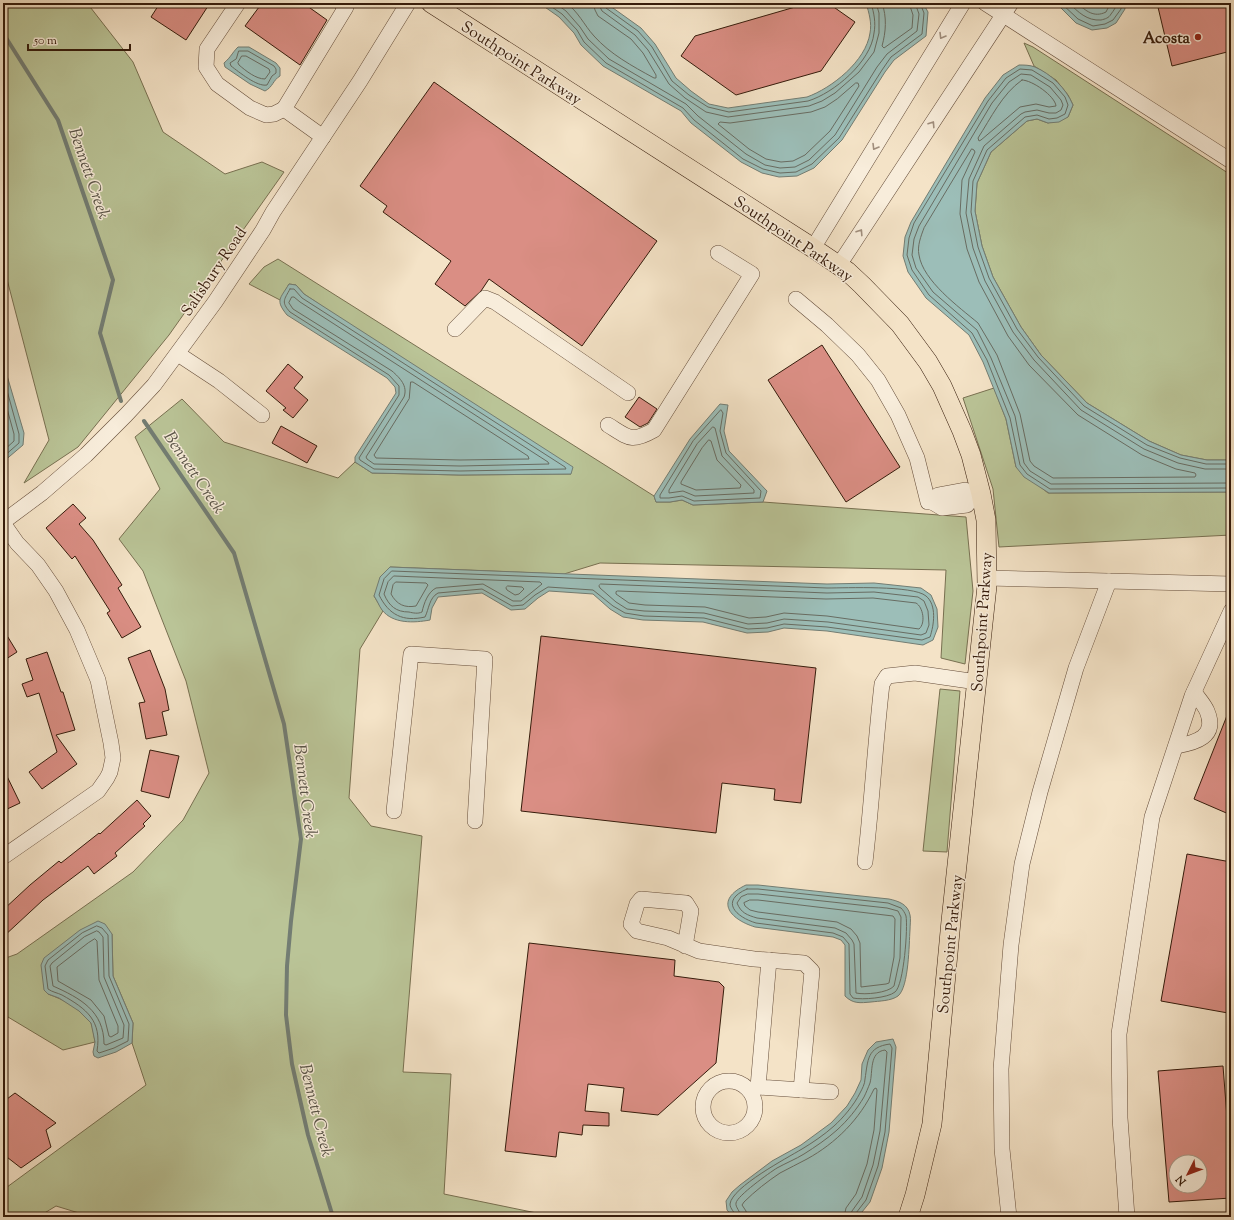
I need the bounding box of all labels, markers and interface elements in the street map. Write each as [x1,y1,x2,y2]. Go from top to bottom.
street label: Southpoint Parkway [456,16,586,112]
scale bar [28,26,130,52]
place label: Acosta [1143,28,1191,51]
text: 50 m [33,32,57,50]
one-way arrow [940,32,947,39]
marker: Acosta [1193,32,1203,42]
one-way arrow [927,121,935,128]
water label: Bennett Creek [61,125,115,223]
one-way arrow [872,143,879,150]
street label: Southpoint Parkway [728,191,857,289]
street label: Salisbury Road [177,223,254,322]
one-way arrow [856,230,863,237]
water label: Bennett Creek [157,427,230,519]
street label: Southpoint Parkway [967,552,1000,693]
water label: Bennett Creek [286,743,322,840]
street label: Southpoint Parkway [933,873,970,1015]
water label: Bennett Creek [292,1062,338,1160]
north arrow [1168,1154,1208,1194]
text: N [1172,1171,1191,1189]

